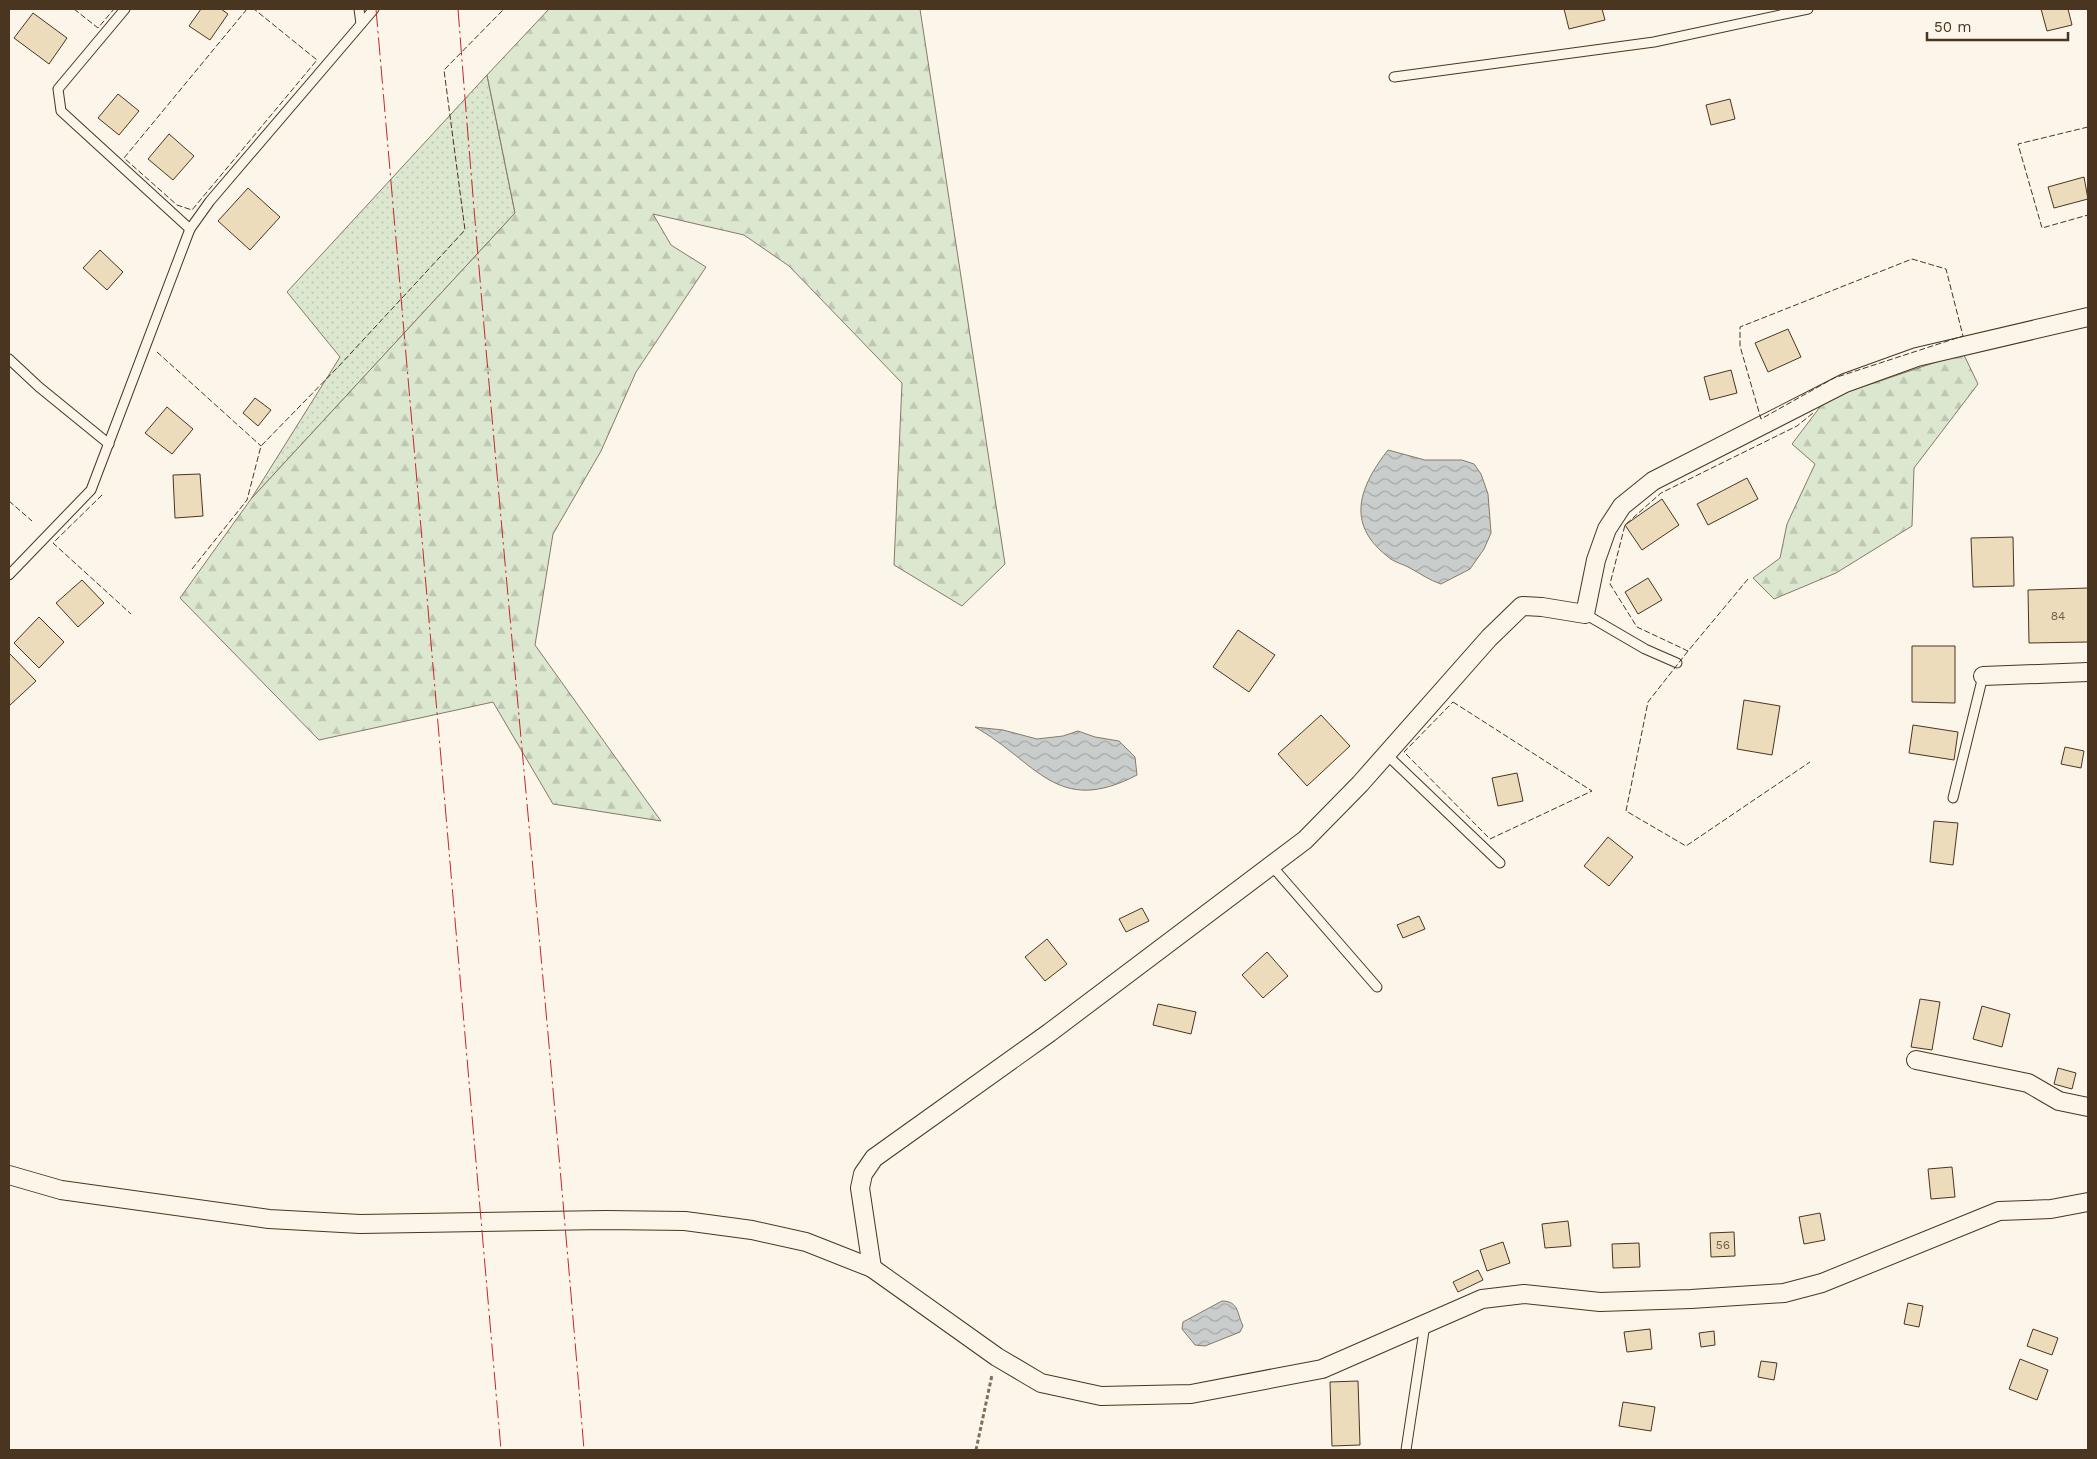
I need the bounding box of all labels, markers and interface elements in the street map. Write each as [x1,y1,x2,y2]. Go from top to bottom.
scale bar [1927,10,2068,42]
text: 50 m [1934,18,1971,36]
house number: 84 [2051,609,2065,623]
house number: 56 [1716,1238,1730,1252]

